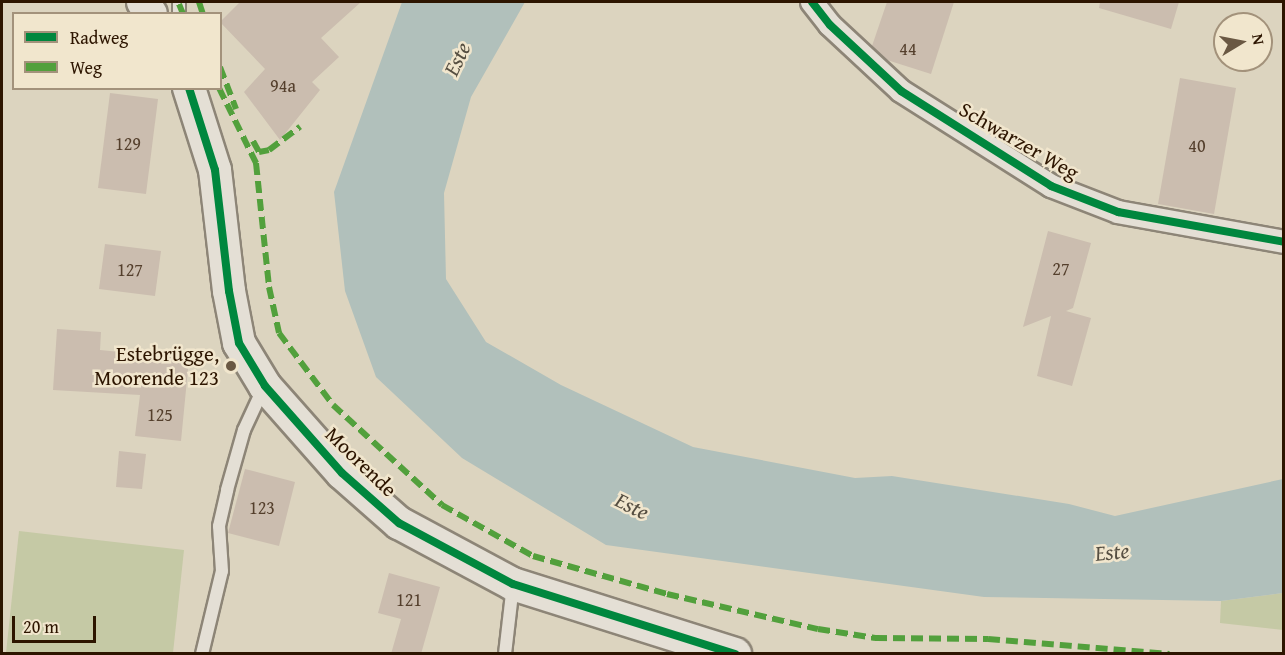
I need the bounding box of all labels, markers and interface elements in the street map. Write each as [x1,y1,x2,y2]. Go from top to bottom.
legend [12,12,222,90]
north arrow [1213,12,1273,72]
text: Radweg [70,24,128,51]
text: N [1246,32,1272,47]
water label: Este [438,38,476,80]
house number: 44 [899,38,917,60]
text: Weg [70,54,102,81]
house number: 94a [270,75,296,97]
street label: Schwarzer Weg [955,97,1083,185]
house number: 129 [115,133,141,155]
house number: 40 [1188,135,1206,157]
house number: 27 [1052,258,1070,280]
house number: 127 [117,259,143,281]
place label: Estebrügge, Moorende 123 [94,341,219,391]
marker: Estebrügge, Moorende 123 [224,359,238,373]
house number: 125 [147,404,173,426]
street label: Moorende [320,422,402,502]
water label: Este [611,487,653,525]
house number: 123 [249,497,275,519]
water label: Este [1094,537,1130,567]
house number: 121 [396,589,422,611]
scale bar [15,604,99,642]
text: 20 m [23,613,59,640]

